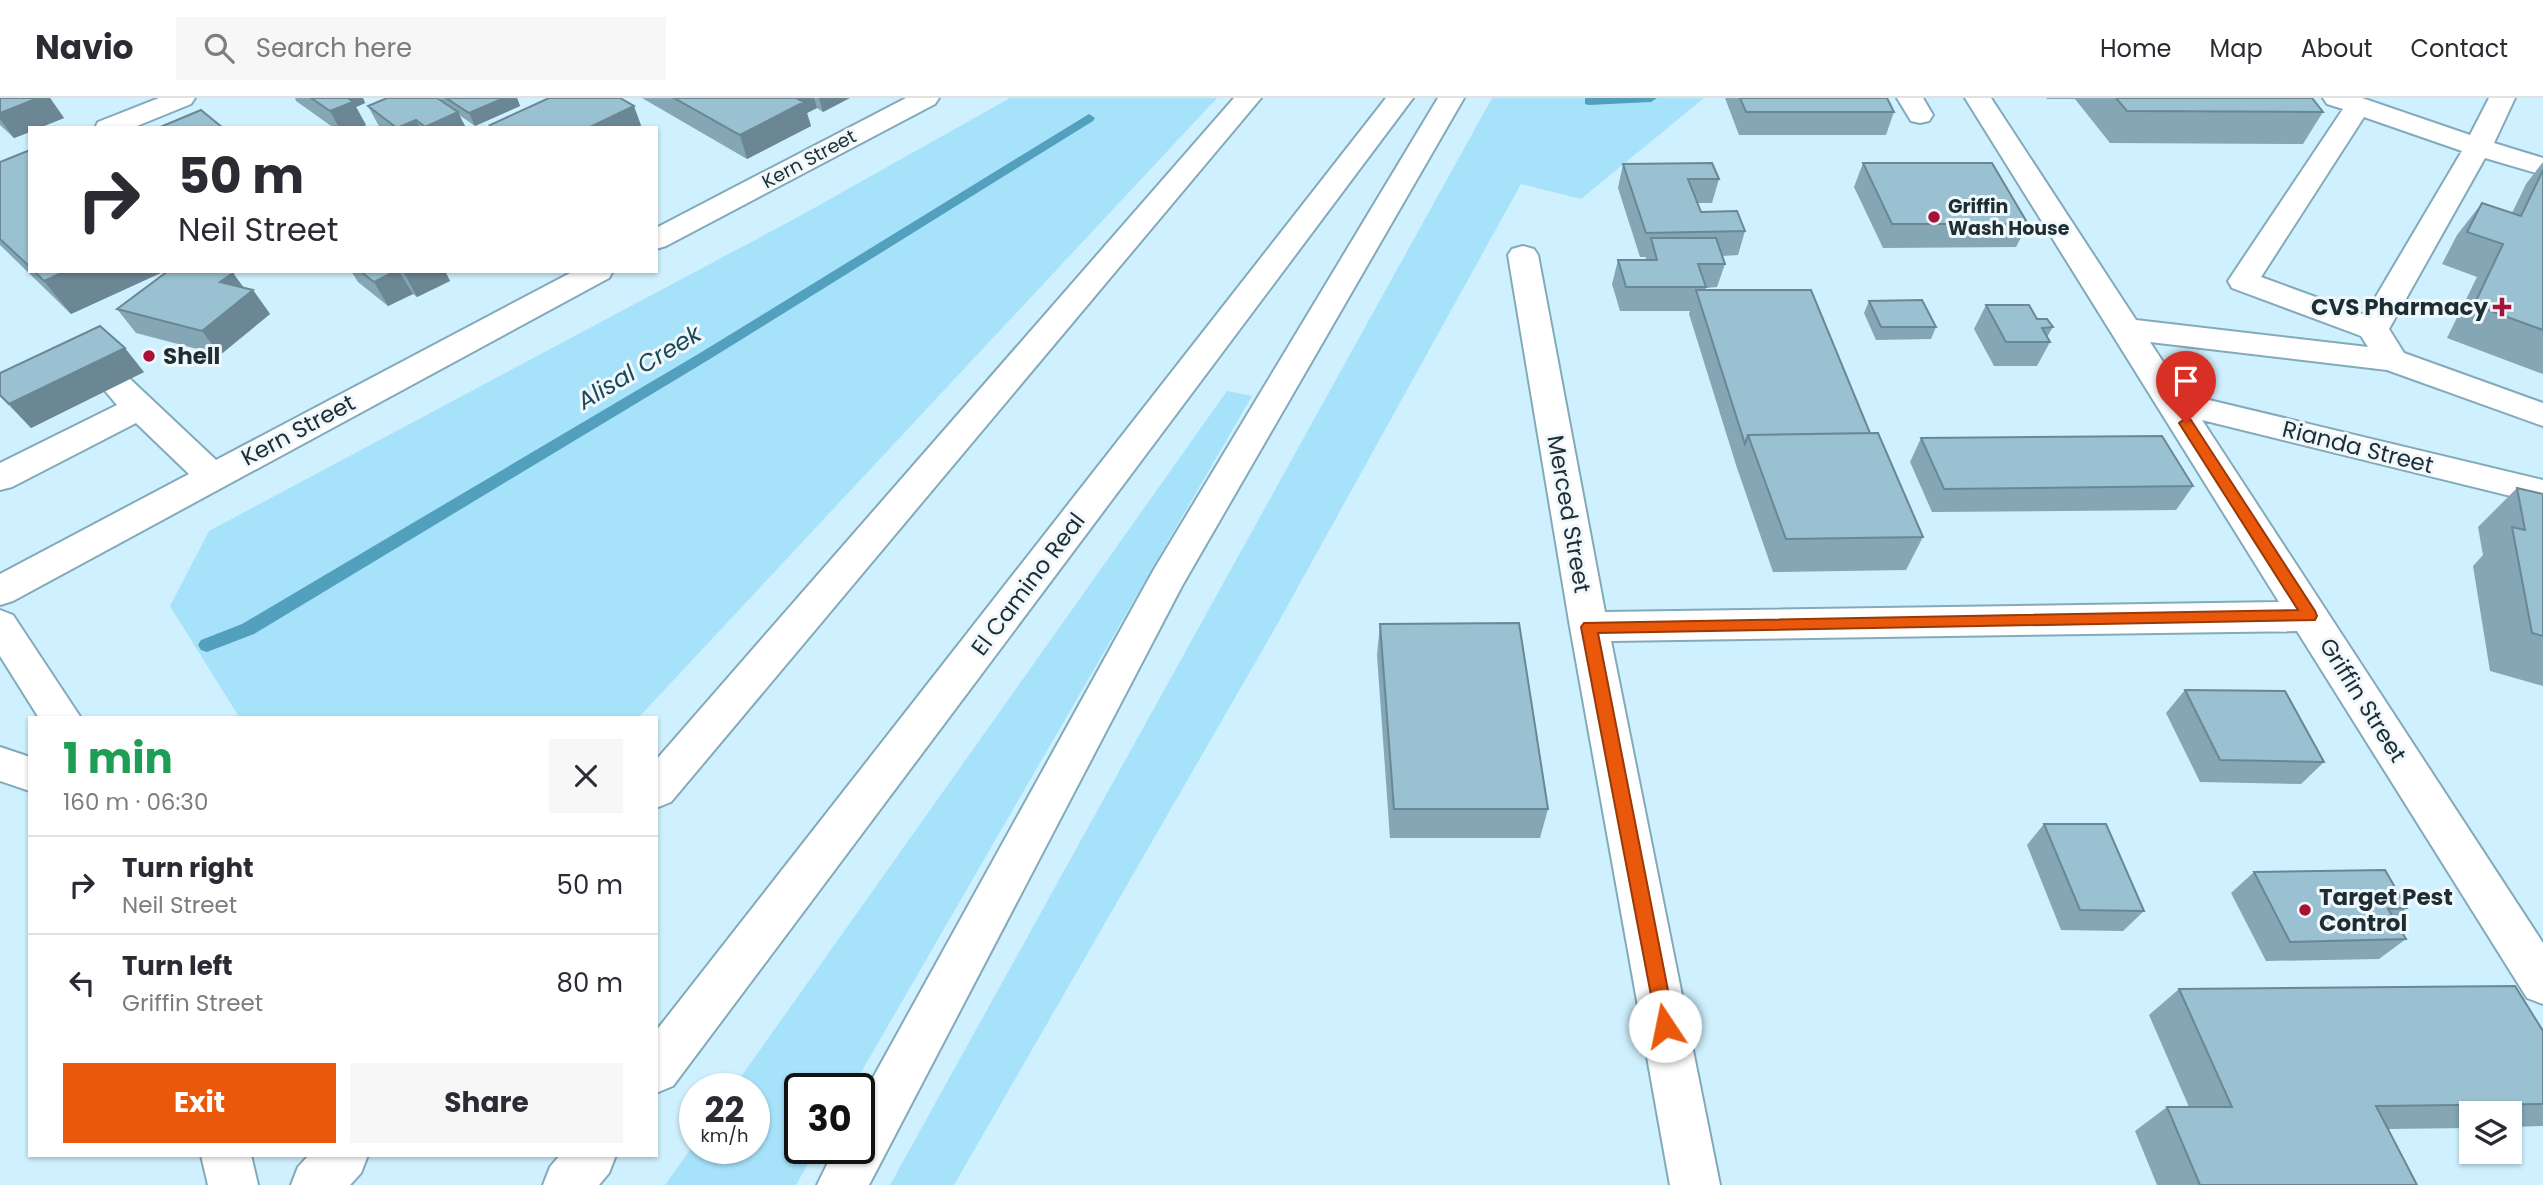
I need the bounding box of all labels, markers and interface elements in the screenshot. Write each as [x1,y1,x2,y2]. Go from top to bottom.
search box [176,17,666,80]
text: Navio [35,24,134,71]
icon: search [200,29,238,67]
text: Search here [256,30,412,66]
text: Home [2100,32,2172,65]
text: Map [2210,32,2263,65]
text: About [2301,32,2372,65]
text: Contact [2410,32,2508,65]
street label: Kern Street [757,123,861,195]
text: 50 m [178,142,304,210]
icon: right [63,154,154,245]
place label: Griffin Wash House [1948,193,2070,242]
text: Neil Street [178,207,338,252]
marker: Griffin Wash House [1926,209,1942,225]
place label: CVS Pharmacy [2311,291,2488,323]
marker: CVS Pharmacy [2494,299,2510,315]
water label: Alisal Creek [570,316,709,418]
place label: Shell [163,340,220,372]
marker: Shell [141,348,157,364]
pin [2156,351,2216,423]
icon: arrive [2167,362,2205,400]
street label: Kern Street [235,387,361,473]
street label: Rianda Street [2279,413,2437,481]
street label: Merced Street [1539,432,1599,596]
street label: El Camino Real [964,506,1092,662]
street label: Griffin Street [2312,632,2414,768]
text: 1 min [63,729,173,788]
button: close [549,739,623,813]
text: 160 m · 06:30 [63,786,208,818]
text: Turn right [122,850,254,886]
icon: right [63,866,101,904]
text: 50 m [557,867,623,903]
place label: Target Pest Control [2319,881,2453,939]
text: Neil Street [122,889,237,921]
marker: Target Pest Control [2297,902,2313,918]
text: Turn left [122,948,233,984]
icon: left [63,964,101,1002]
text: 80 m [557,965,623,1001]
text: Griffin Street [122,987,263,1019]
position arrow [1628,989,1702,1063]
button: Exit [63,1063,336,1143]
button: Share [350,1063,623,1143]
speed limit sign: 30 [784,1073,875,1164]
text: 22 [705,1085,744,1134]
map controls [2459,1101,2522,1164]
button: layers [2459,1101,2522,1164]
text: km/h [701,1123,748,1148]

